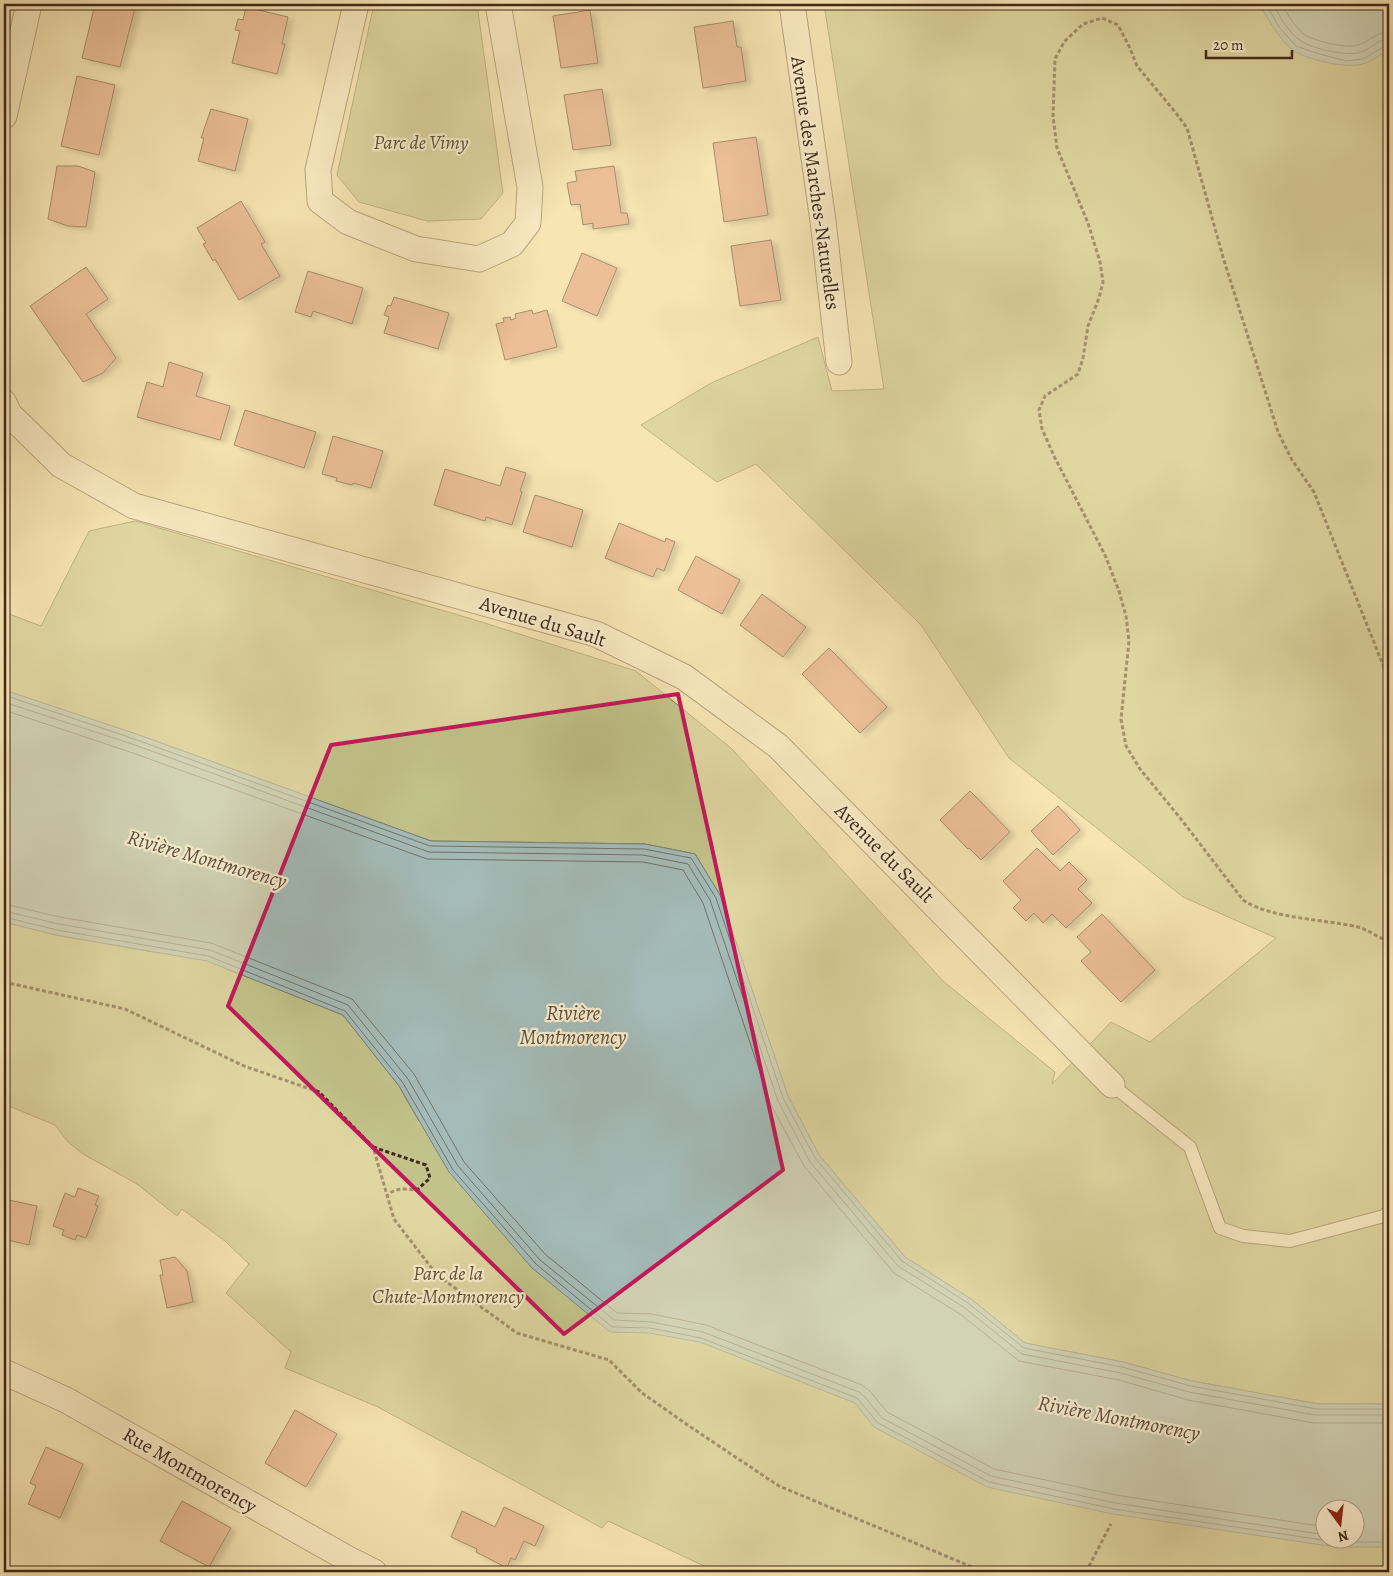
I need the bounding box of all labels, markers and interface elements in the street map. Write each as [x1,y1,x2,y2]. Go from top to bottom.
scale bar [1206,28,1292,60]
text: 20 m [1213,35,1244,55]
street label: Avenue des Marches-Naturelles [784,54,847,312]
park label: Parc de Vimy [374,129,469,156]
street label: Avenue du Sault [475,589,610,654]
street label: Avenue du Sault [828,797,941,909]
water label: Rivière Montmorency [124,823,290,895]
water label: Rivière Montmorency [520,999,627,1051]
park label: Parc de la Chute-Montmorency [372,1260,524,1310]
water label: Rivière Montmorency [1035,1389,1203,1447]
street label: Rue Montmorency [118,1421,263,1520]
north arrow [1316,1498,1366,1548]
text: N [1336,1526,1351,1547]

